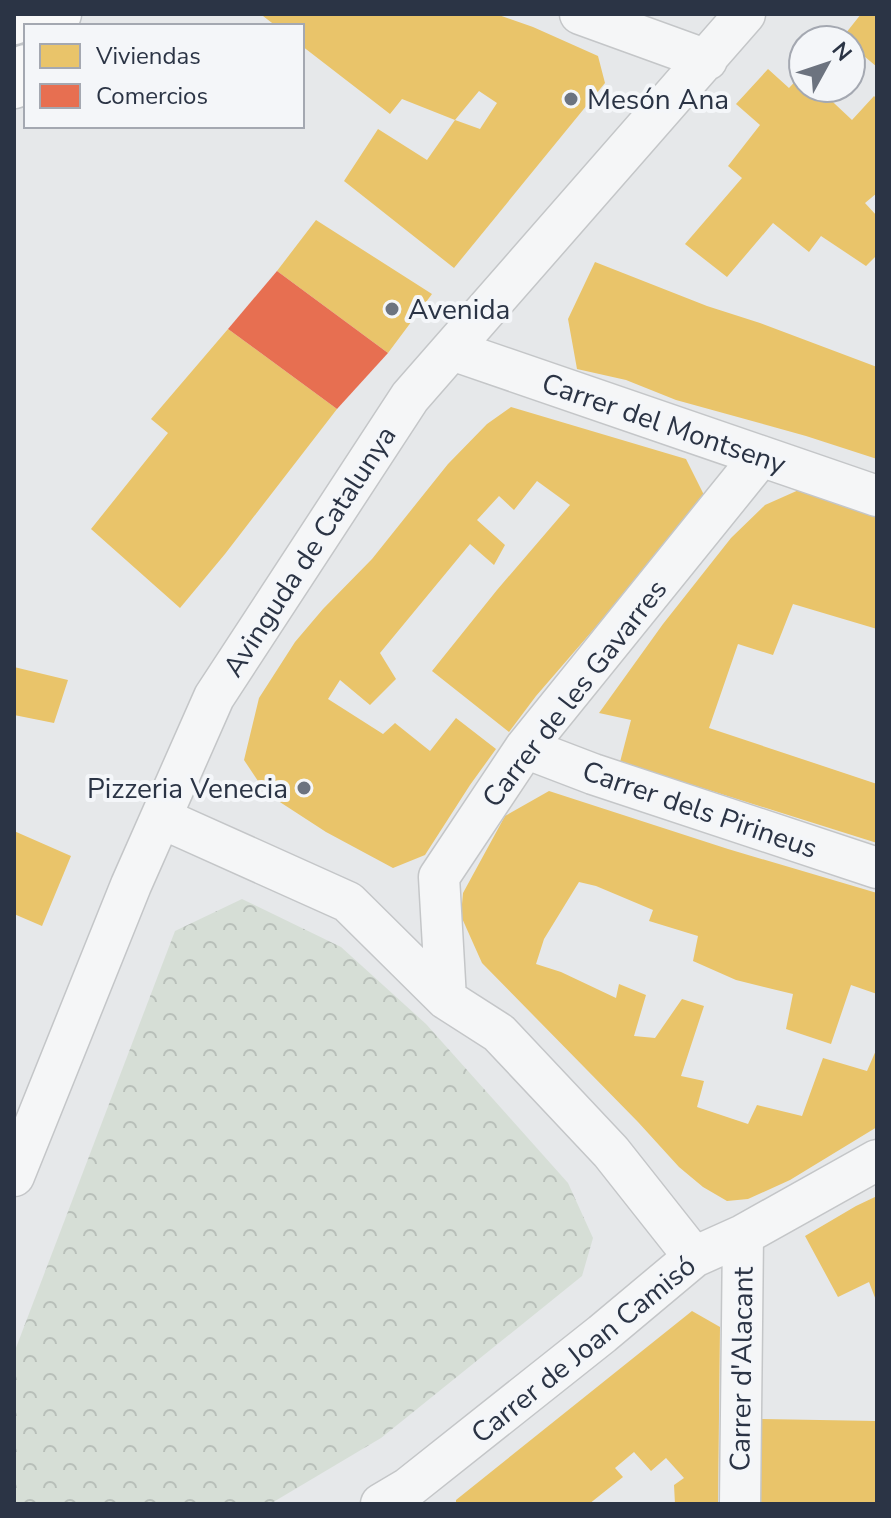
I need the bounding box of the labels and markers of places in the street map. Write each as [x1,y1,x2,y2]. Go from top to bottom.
place label: Mesón Ana [587,81,729,119]
marker: Mesón Ana [562,90,580,108]
place label: Avenida [408,291,510,329]
marker: Avenida [383,300,401,318]
place label: Pizzeria Venecia [87,770,288,808]
marker: Pizzeria Venecia [295,779,313,797]

